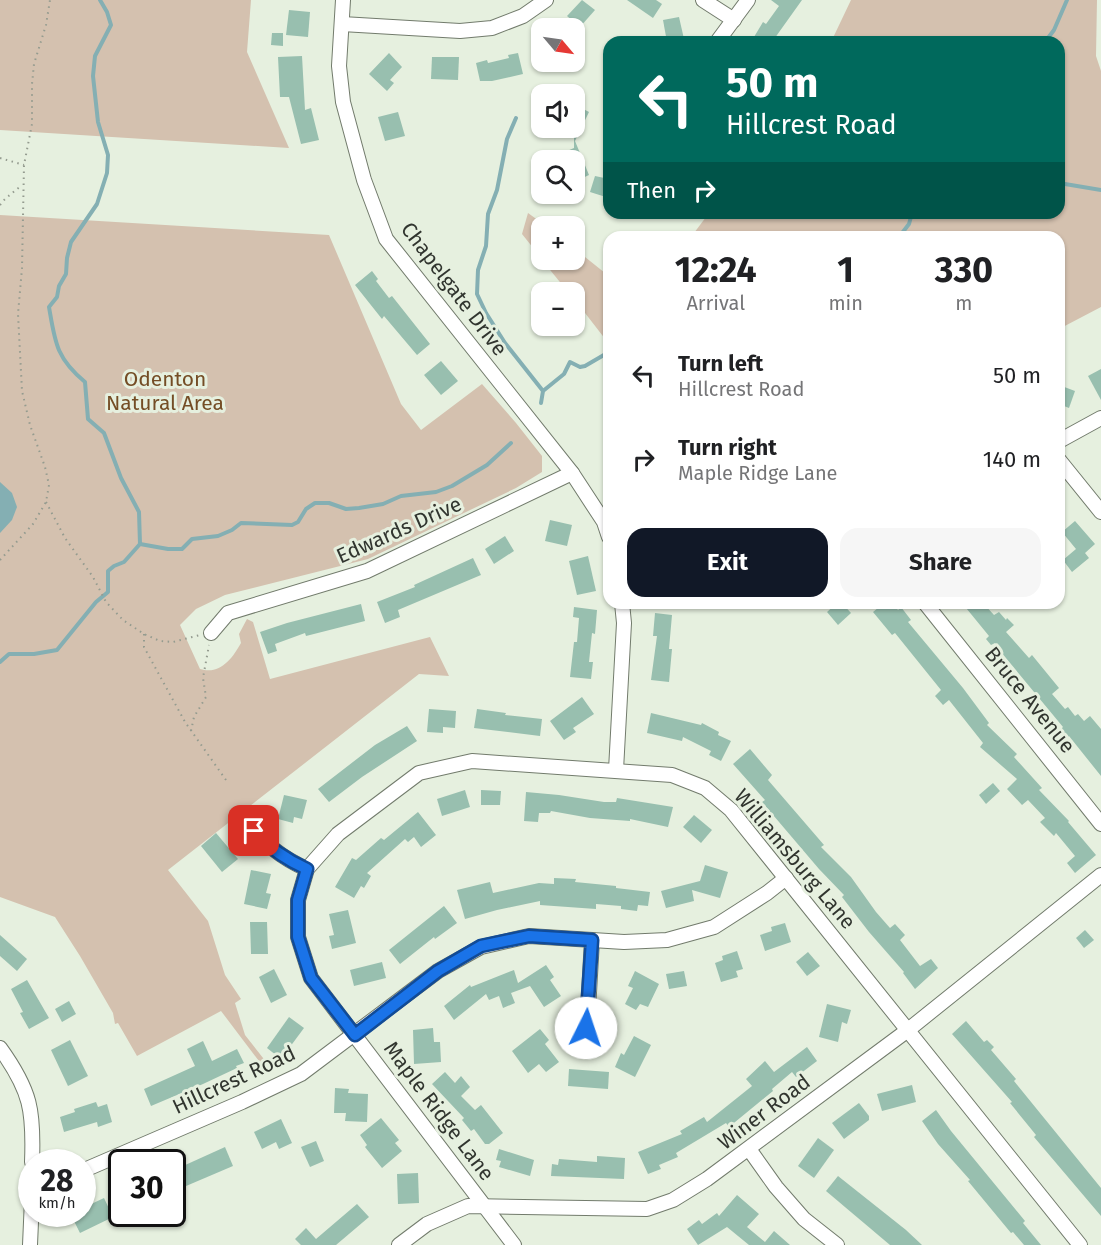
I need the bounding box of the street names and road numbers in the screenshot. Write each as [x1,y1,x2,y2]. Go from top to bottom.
street label: Chapelgate Drive [395,217,513,361]
street label: Edwards Drive [332,491,466,569]
street label: Bruce Avenue [979,642,1081,758]
street label: Williamsburg Lane [729,784,861,934]
street label: Maple Ridge Lane [378,1036,500,1186]
street label: Hillcrest Road [168,1040,300,1120]
street label: Winer Road [713,1069,815,1155]

